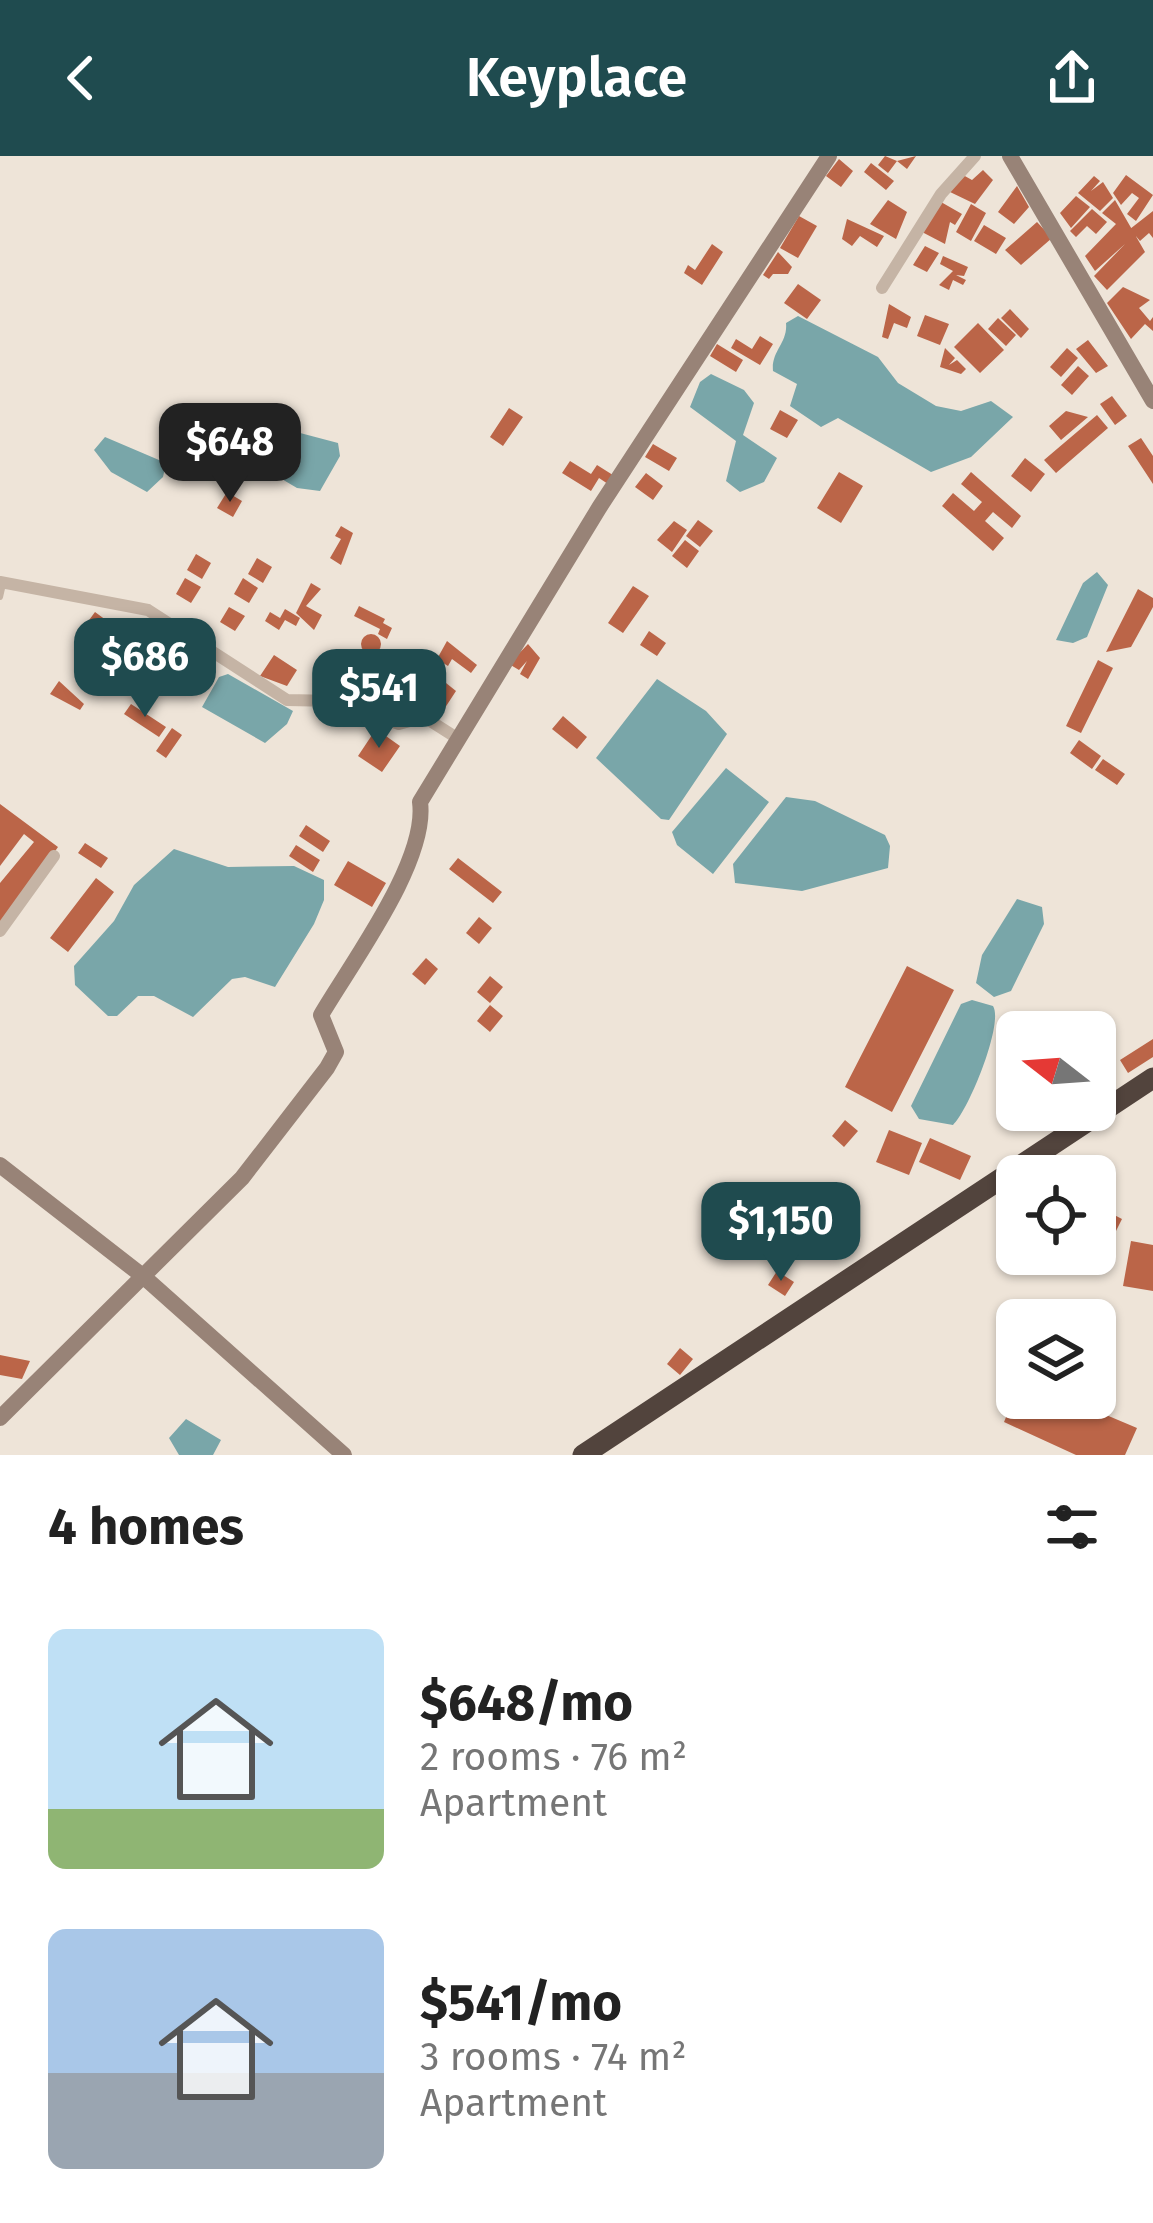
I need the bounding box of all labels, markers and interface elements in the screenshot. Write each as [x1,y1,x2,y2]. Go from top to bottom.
icon: back [48,45,114,111]
icon: share [1039,45,1105,111]
text: Keyplace [466,46,687,110]
pin: $648 [159,403,301,505]
text: $648 [186,419,274,465]
pin: $686 [74,618,216,720]
text: $686 [101,634,189,680]
pin: $541 [308,649,450,751]
text: $541 [339,665,419,711]
north arrow [996,1011,1116,1131]
map controls [996,1011,1116,1419]
button: locate [996,1155,1116,1275]
pin: $1,150 [683,1182,879,1284]
text: $1,150 [728,1198,834,1244]
button: layers [996,1299,1116,1419]
icon: filters [1039,1494,1105,1560]
text: 4 homes [48,1496,244,1558]
text: $648/mo [420,1672,633,1734]
icon: home [144,1677,288,1821]
text: 2 rooms · 76 m² [420,1734,687,1780]
text: Apartment [420,1780,607,1826]
text: $541/mo [420,1972,622,2034]
icon: home [144,1977,288,2121]
text: 3 rooms · 74 m² [420,2034,687,2080]
text: Apartment [420,2080,607,2126]

